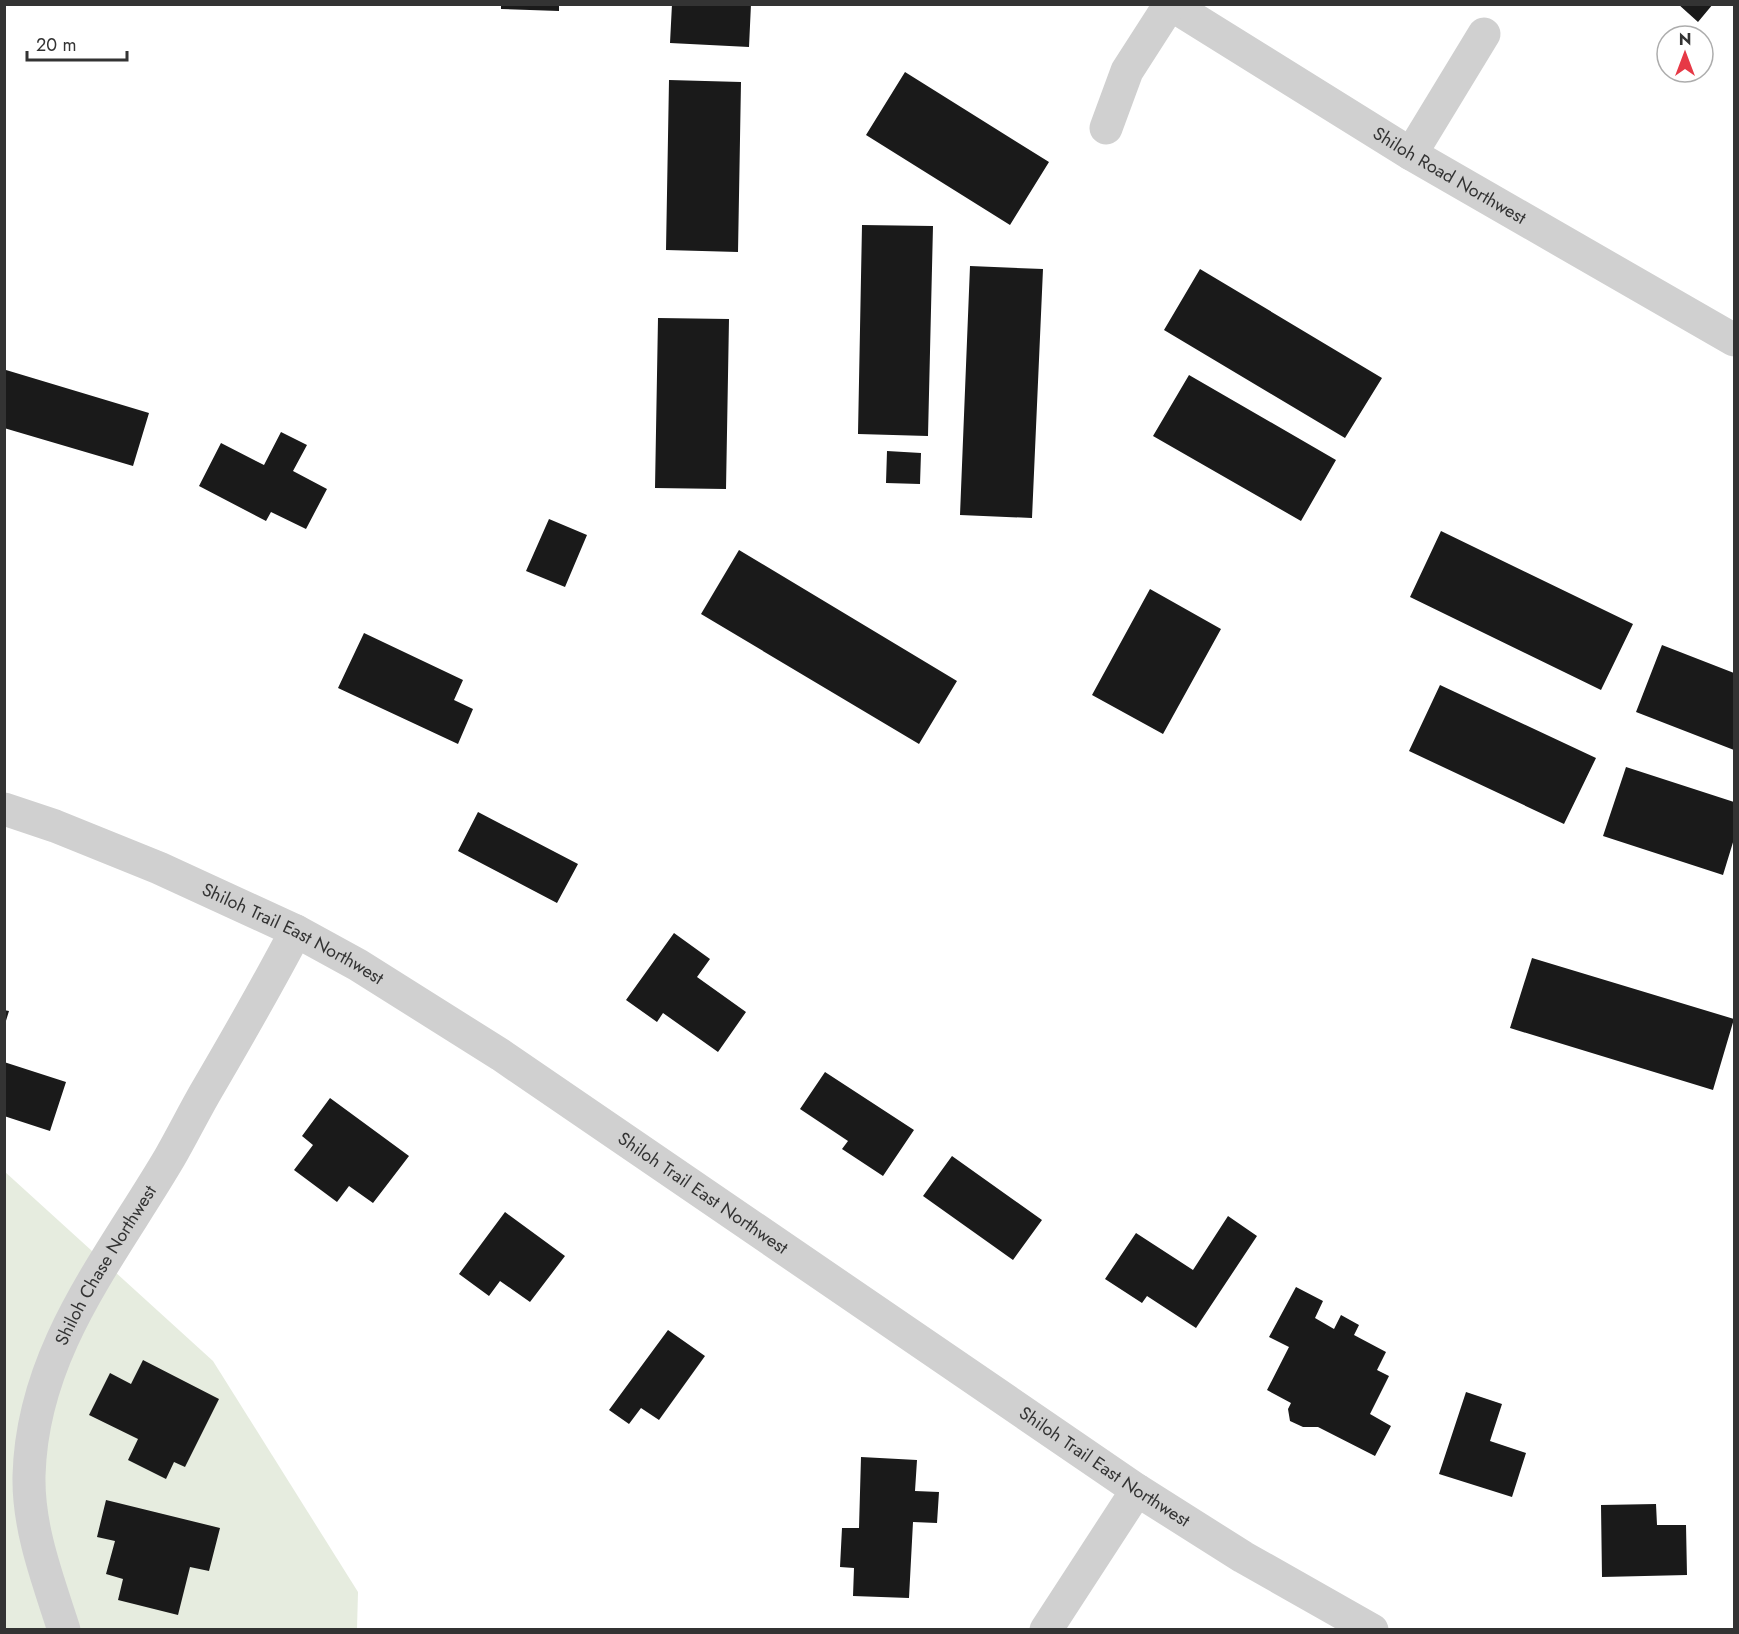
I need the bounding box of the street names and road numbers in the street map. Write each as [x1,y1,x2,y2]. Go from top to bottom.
street label: Shiloh Road Northwest [1368,120,1532,231]
street label: Shiloh Trail East Northwest [198,876,389,991]
street label: Shiloh Trail East Northwest [613,1126,794,1261]
street label: Shiloh Chase Northwest [49,1180,163,1350]
street label: Shiloh Trail East Northwest [1014,1400,1196,1534]

